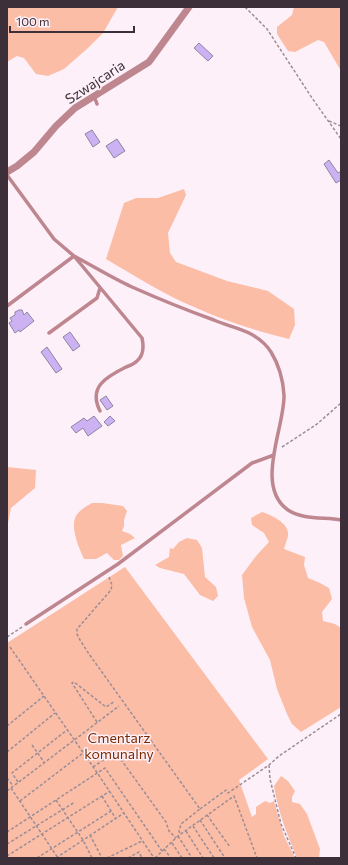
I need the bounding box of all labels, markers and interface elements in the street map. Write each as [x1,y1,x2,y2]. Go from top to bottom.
scale bar [10,8,134,34]
text: 100 m [16,14,50,28]
street label: Szwajcaria [62,56,128,107]
park label: Cmentarz komunalny [84,729,154,762]

